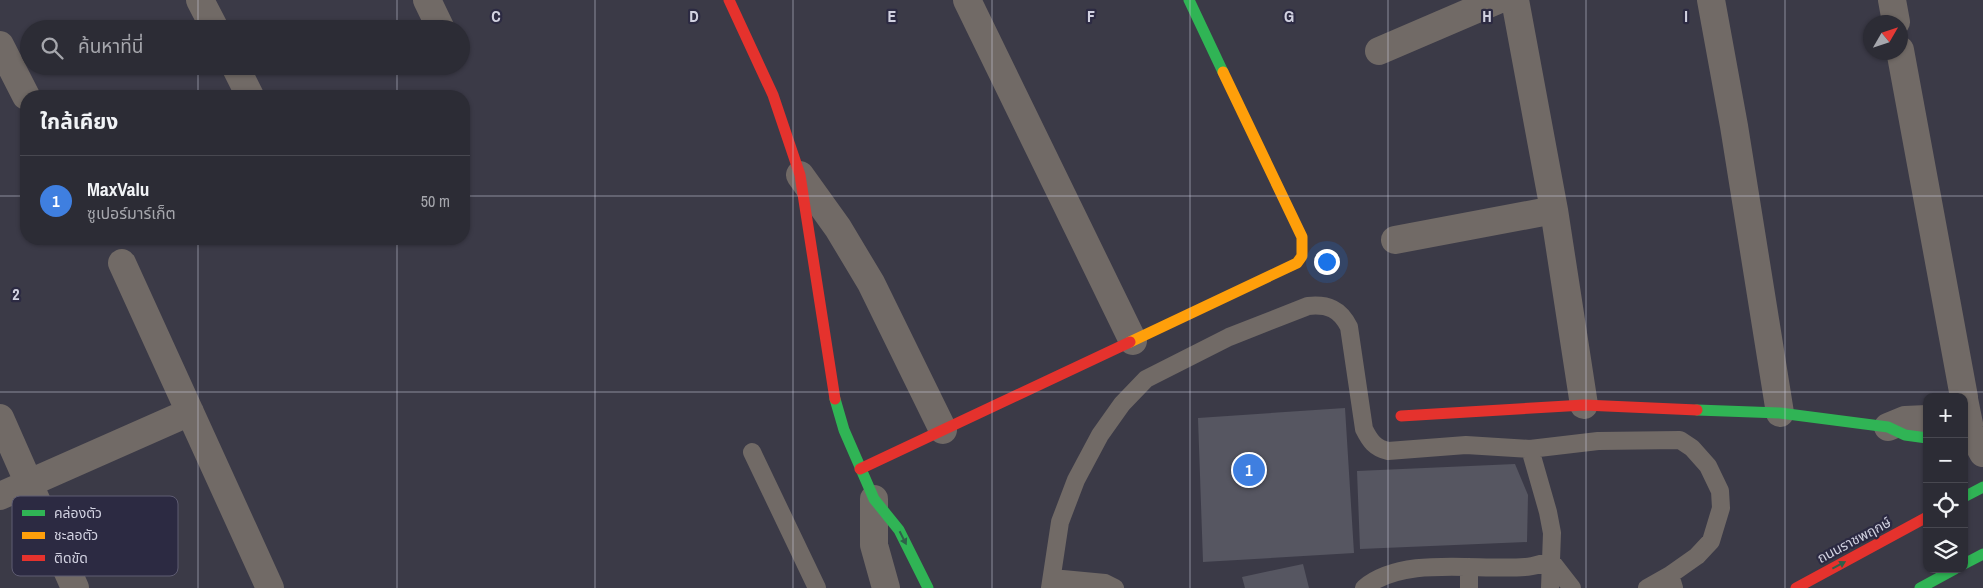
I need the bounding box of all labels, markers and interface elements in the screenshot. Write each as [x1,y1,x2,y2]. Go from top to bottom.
text: C [491,5,501,27]
text: D [689,5,699,27]
text: E [888,5,897,27]
text: F [1087,5,1095,27]
text: G [1284,5,1294,27]
text: H [1482,5,1492,27]
text: I [1684,5,1688,27]
north arrow [1863,15,1908,60]
search box [20,20,470,75]
text: ค้นหาที่นี่ [78,33,143,59]
icon: search [38,34,66,62]
text: ใกล้เคียง [40,107,118,136]
text: MaxValu [87,176,149,202]
text: 1 [52,190,60,212]
text: 50 m [421,190,450,212]
text: ซูเปอร์มาร์เก็ต [87,202,176,224]
your location [1314,249,1340,275]
text: 2 [12,283,20,305]
map controls [1923,393,1968,573]
button: + [1923,393,1968,438]
button: − [1923,438,1968,483]
pin: 1 [1233,451,1265,489]
button: locate [1923,483,1968,528]
legend [12,496,178,576]
text: คล่องตัว [54,504,102,522]
street label: ถนนราชพฤกษ์ [1814,513,1894,567]
text: ชะลอตัว [54,526,98,544]
button: layers [1923,528,1968,573]
one-way arrow [899,531,907,545]
text: ติดขัด [54,549,88,567]
one-way arrow [1832,561,1847,569]

